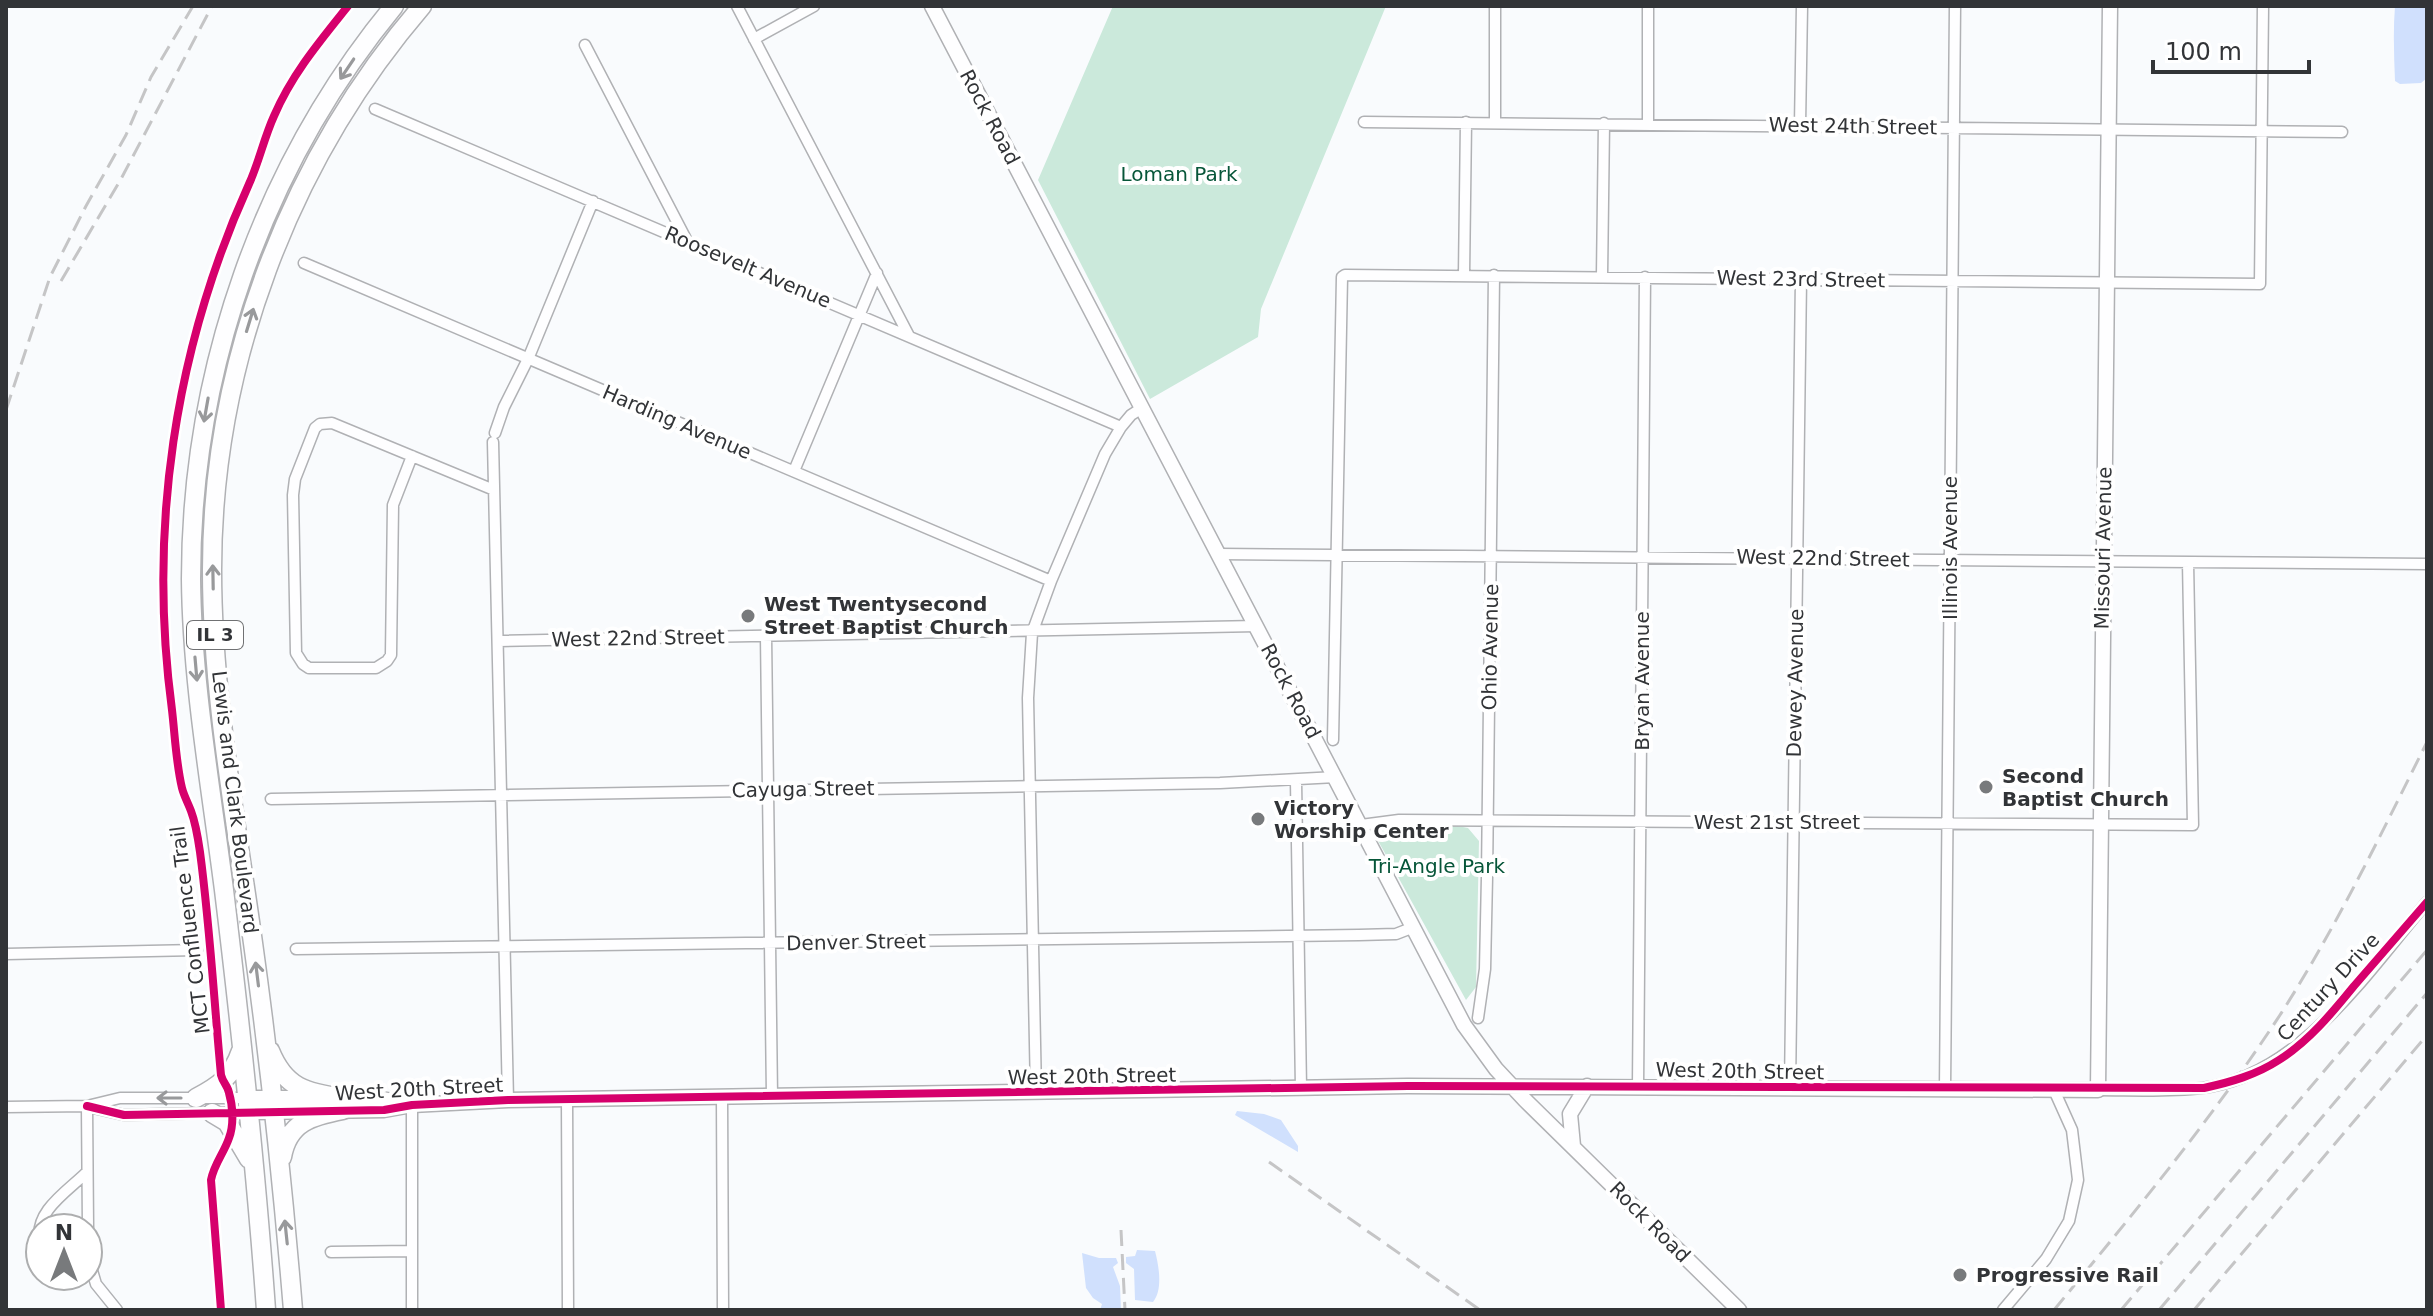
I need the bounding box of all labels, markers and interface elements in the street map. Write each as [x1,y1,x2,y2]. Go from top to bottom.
scale bar [2153,24,2309,74]
text: 100 m [2165,38,2242,66]
one-way arrow [339,57,355,79]
street label: Rock Road [955,65,1025,169]
street label: West 24th Street [1768,113,1938,139]
park label: Loman Park [1120,162,1238,186]
street label: Roosevelt Avenue [661,221,835,313]
street label: West 23rd Street [1716,266,1886,292]
one-way arrow [243,308,258,334]
street label: Harding Avenue [599,380,755,464]
one-way arrow [198,397,213,422]
street label: Missouri Avenue [2090,466,2116,630]
street label: Illinois Avenue [1938,476,1962,620]
street label: West 22nd Street [1736,544,1910,572]
one-way arrow [205,564,220,591]
street label: Ohio Avenue [1477,583,1503,711]
place label: West Twentysecond Street Baptist Church [764,592,1009,639]
marker: West Twentysecond Street Baptist Church [739,607,757,625]
street label: Dewey Avenue [1782,608,1808,758]
street label: Bryan Avenue [1630,611,1654,751]
road number: IL 3 [187,621,243,649]
street label: West 22nd Street [551,624,725,652]
street label: Rock Road [1256,639,1326,743]
one-way arrow [189,655,204,682]
street label: Lewis and Clark Boulevard [207,669,263,935]
place label: Second Baptist Church [2002,764,2169,811]
street label: Cayuga Street [731,776,875,802]
marker: Second Baptist Church [1977,778,1995,796]
place label: Victory Worship Center [1274,796,1449,843]
marker: Victory Worship Center [1249,810,1267,828]
street label: West 21st Street [1694,810,1860,834]
street label: MCT Confluence Trail [165,825,215,1035]
park label: Tri-Angle Park [1368,854,1506,878]
street label: Century Drive [2272,928,2384,1046]
street label: Denver Street [786,929,926,955]
one-way arrow [249,962,264,987]
street label: West 20th Street [1655,1058,1825,1084]
street label: West 20th Street [1007,1063,1177,1089]
street label: West 20th Street [334,1073,504,1105]
one-way arrow [156,1090,183,1106]
street label: Rock Road [1605,1177,1695,1267]
north arrow [24,1212,104,1292]
one-way arrow [278,1219,293,1246]
text: N [55,1220,73,1245]
place label: Progressive Rail [1976,1263,2159,1287]
marker: Progressive Rail [1951,1266,1969,1284]

